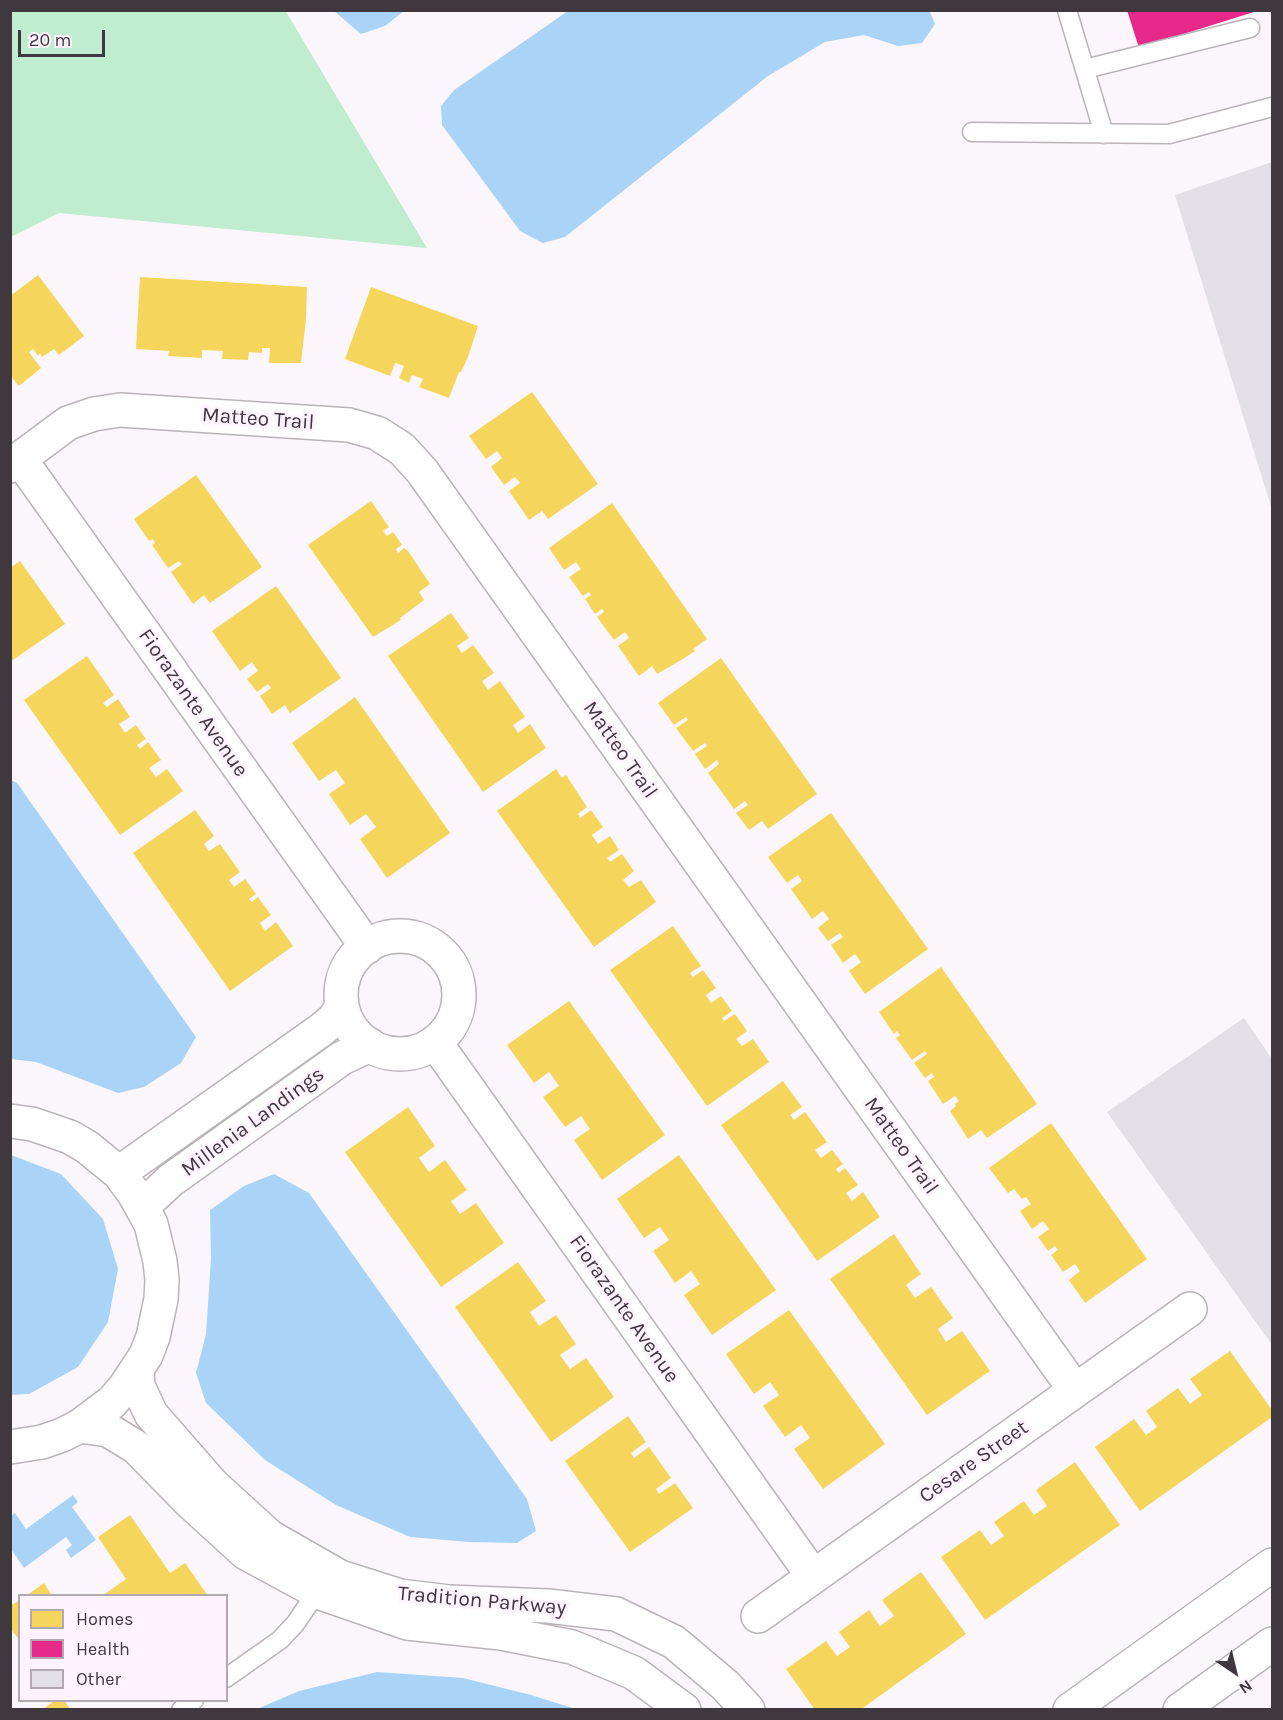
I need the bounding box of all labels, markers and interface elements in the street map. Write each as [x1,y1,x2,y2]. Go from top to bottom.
scale bar [21,18,108,56]
text: 20 m [29,29,71,51]
street label: Matteo Trail [201,403,315,435]
street label: Fiorazante Avenue [133,624,253,782]
street label: Matteo Trail [577,697,663,803]
street label: Millenia Landings [177,1062,329,1182]
street label: Matteo Trail [858,1093,944,1199]
street label: Fiorazante Avenue [564,1230,684,1388]
street label: Cesare Street [915,1415,1033,1509]
street label: Tradition Parkway [397,1581,567,1621]
legend [18,1594,228,1702]
text: Homes [76,1608,133,1630]
text: Health [76,1638,130,1660]
north arrow [1205,1642,1265,1702]
text: Other [76,1668,121,1690]
text: N [1235,1676,1256,1698]

